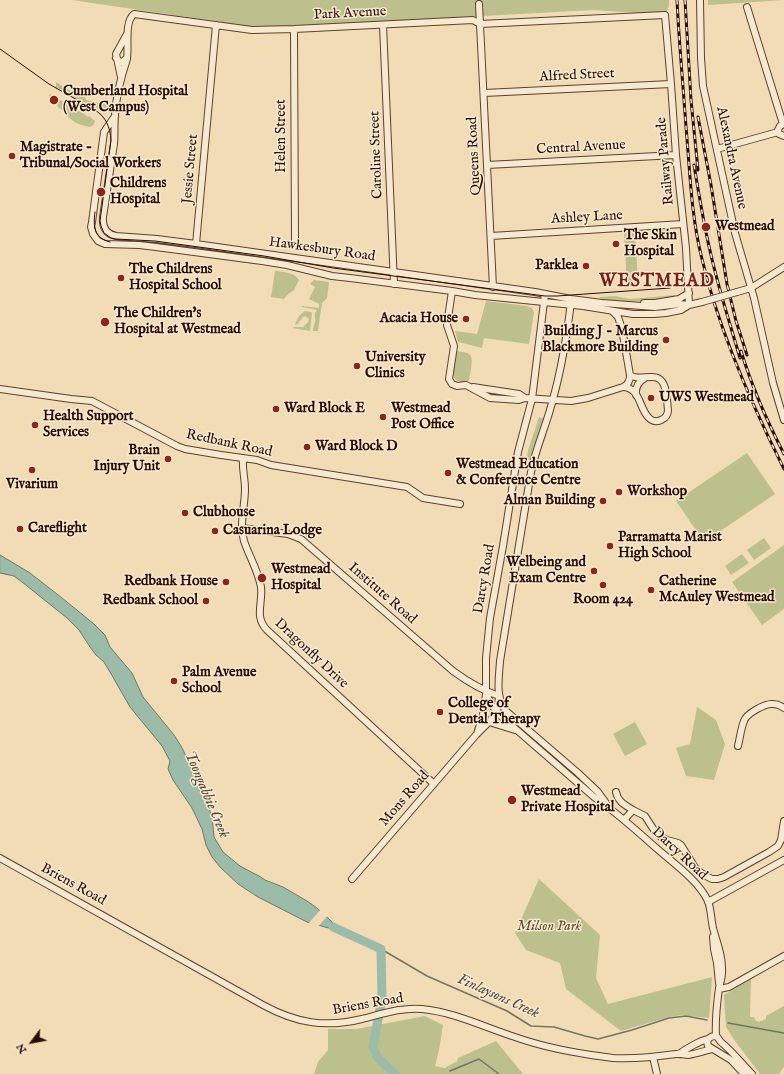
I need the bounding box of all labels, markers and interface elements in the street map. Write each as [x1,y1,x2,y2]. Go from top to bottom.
street label: Park Avenue [313,4,387,24]
street label: Alfred Street [539,66,615,86]
place label: Cumberland Hospital (West Campus) [63,84,188,116]
marker: Cumberland Hospital (West Campus) [48,94,60,106]
street label: Helen Street [274,99,290,173]
street label: Alexandra Avenue [712,105,750,211]
street label: Caroline Street [367,111,387,199]
street label: Queens Road [465,116,485,196]
street label: Railway Parade [654,116,678,206]
street label: Jessie Street [180,134,202,204]
street label: Central Avenue [536,137,626,159]
place label: Magistrate - Tribunal/Social Workers [20,140,161,172]
marker: Magistrate - Tribunal/Social Workers [7,151,17,161]
place label: Childrens Hospital [110,176,166,208]
marker: Childrens Hospital [95,186,107,198]
street label: Ashley Lane [551,208,623,228]
place label: Westmead [715,219,775,235]
marker: Westmead [700,221,712,233]
place label: The Skin Hospital [624,228,677,260]
street label: Hawkesbury Road [268,234,376,266]
marker: The Skin Hospital [611,239,621,249]
place label: Parklea [535,258,578,274]
marker: Parklea [581,261,591,271]
place label: The Childrens Hospital School [129,262,222,294]
district label: WESTMEAD [599,271,715,293]
marker: The Childrens Hospital School [116,273,126,283]
place label: The Children's Hospital at Westmead [114,306,241,338]
place label: Acacia House [380,311,458,327]
marker: Acacia House [461,314,471,324]
marker: The Children's Hospital at Westmead [99,316,111,328]
place label: Building J - Marcus Blackmore Building [542,324,658,356]
marker: Building J - Marcus Blackmore Building [661,335,671,345]
place label: University Clinics [365,350,426,382]
marker: University Clinics [352,361,362,371]
place label: UWS Westmead [659,390,754,406]
marker: UWS Westmead [646,393,656,403]
place label: Ward Block E [284,401,365,417]
place label: Westmead Post Office [391,401,454,434]
marker: Ward Block E [271,404,281,414]
place label: Health Support Services [43,409,134,442]
marker: Westmead Post Office [378,412,388,422]
marker: Health Support Services [30,420,40,430]
street label: Redbank Road [184,427,274,461]
place label: Ward Block D [315,439,398,455]
marker: Ward Block D [302,442,312,452]
place label: Brain Injury Unit [93,443,160,476]
marker: Brain Injury Unit [163,454,173,464]
place label: Westmead Education & Conference Centre [456,457,581,490]
marker: Vivarium [27,465,37,475]
marker: Westmead Education & Conference Centre [443,468,453,478]
place label: Vivarium [6,477,58,493]
place label: Workshop [627,484,687,500]
marker: Workshop [614,487,624,497]
place label: Alman Building [504,493,595,509]
marker: Alman Building [598,496,608,506]
place label: Clubhouse [193,505,255,521]
marker: Clubhouse [180,508,190,518]
place label: Careflight [28,521,87,537]
place label: Casuarina Lodge [223,523,322,539]
marker: Careflight [15,524,25,534]
marker: Casuarina Lodge [210,526,220,536]
place label: Parramatta Marist High School [618,530,722,562]
marker: Parramatta Marist High School [605,541,615,551]
street label: Darcy Road [471,543,499,615]
place label: Welbeing and Exam Centre [506,555,586,588]
street label: Institute Road [344,560,420,628]
place label: Westmead Hospital [271,562,331,594]
marker: Welbeing and Exam Centre [589,566,599,576]
marker: Westmead Hospital [256,572,268,584]
place label: Redbank House [124,574,218,590]
place label: Catherine McAuley Westmead [659,574,774,606]
marker: Redbank House [221,577,231,587]
marker: Room 424 [598,580,608,590]
marker: Catherine McAuley Westmead [646,585,656,595]
place label: Room 424 [573,592,633,608]
place label: Redbank School [103,593,198,609]
marker: Redbank School [201,596,211,606]
street label: Dragonfly Drive [271,615,351,693]
place label: Palm Avenue School [182,665,257,698]
marker: Palm Avenue School [169,676,179,686]
place label: College of Dental Therapy [448,696,540,728]
marker: College of Dental Therapy [435,707,445,717]
water label: Toongabbie Creek [180,749,232,841]
street label: Mons Road [376,768,434,830]
place label: Westmead Private Hospital [521,784,615,816]
marker: Westmead Private Hospital [506,794,518,806]
street label: Darcy Road [648,824,710,884]
street label: Briens Road [38,860,108,910]
park label: Milson Park [517,919,581,935]
water label: Finlaysons Creek [454,971,542,1023]
street label: Briens Road [331,991,405,1019]
north arrow [12,1022,52,1062]
text: N [13,1041,30,1056]

